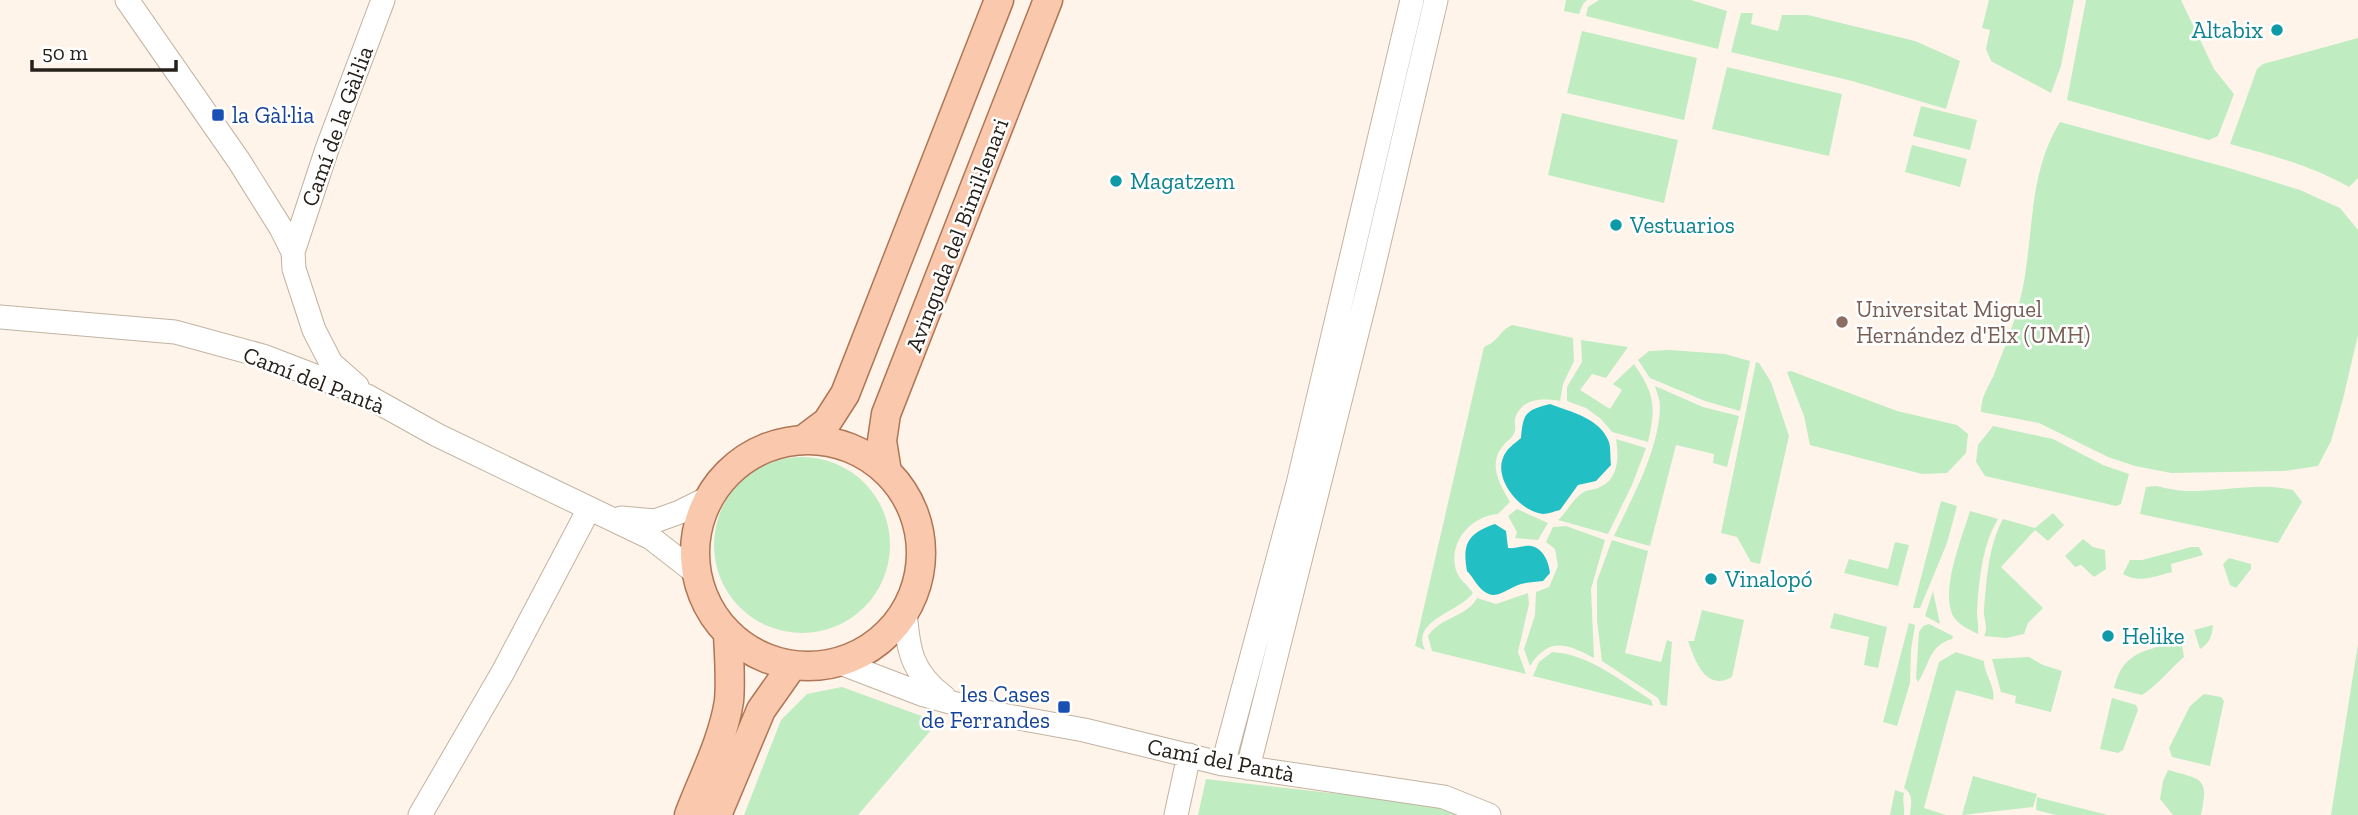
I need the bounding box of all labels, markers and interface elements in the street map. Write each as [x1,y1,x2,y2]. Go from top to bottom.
place label: Altabix [2192,16,2263,44]
marker: Altabix [2269,22,2285,38]
scale bar [32,28,175,72]
text: 50 m [42,40,88,65]
street label: Camí de la Gàl·lia [295,42,379,210]
place label: la Gàl·lia [232,101,314,129]
marker: la Gàl·lia [210,107,226,123]
street label: Avinguda del Bimil·lenari [900,114,1014,356]
place label: Magatzem [1130,167,1235,195]
marker: Magatzem [1108,173,1124,189]
place label: Vestuarios [1629,211,1735,239]
marker: Vestuarios [1608,217,1624,233]
place label: Universitat Miguel Hernández d'Elx (UMH) [1856,295,2090,349]
marker: Universitat Miguel Hernández d'Elx (UMH) [1834,314,1850,330]
street label: Camí del Pantà [239,340,389,420]
place label: Vinalopó [1724,565,1813,593]
marker: Vinalopó [1703,571,1719,587]
place label: Helike [2122,622,2185,650]
marker: Helike [2100,628,2116,644]
place label: les Cases de Ferrandes [921,680,1050,734]
marker: les Cases de Ferrandes [1056,699,1072,715]
street label: Camí del Pantà [1145,732,1297,788]

